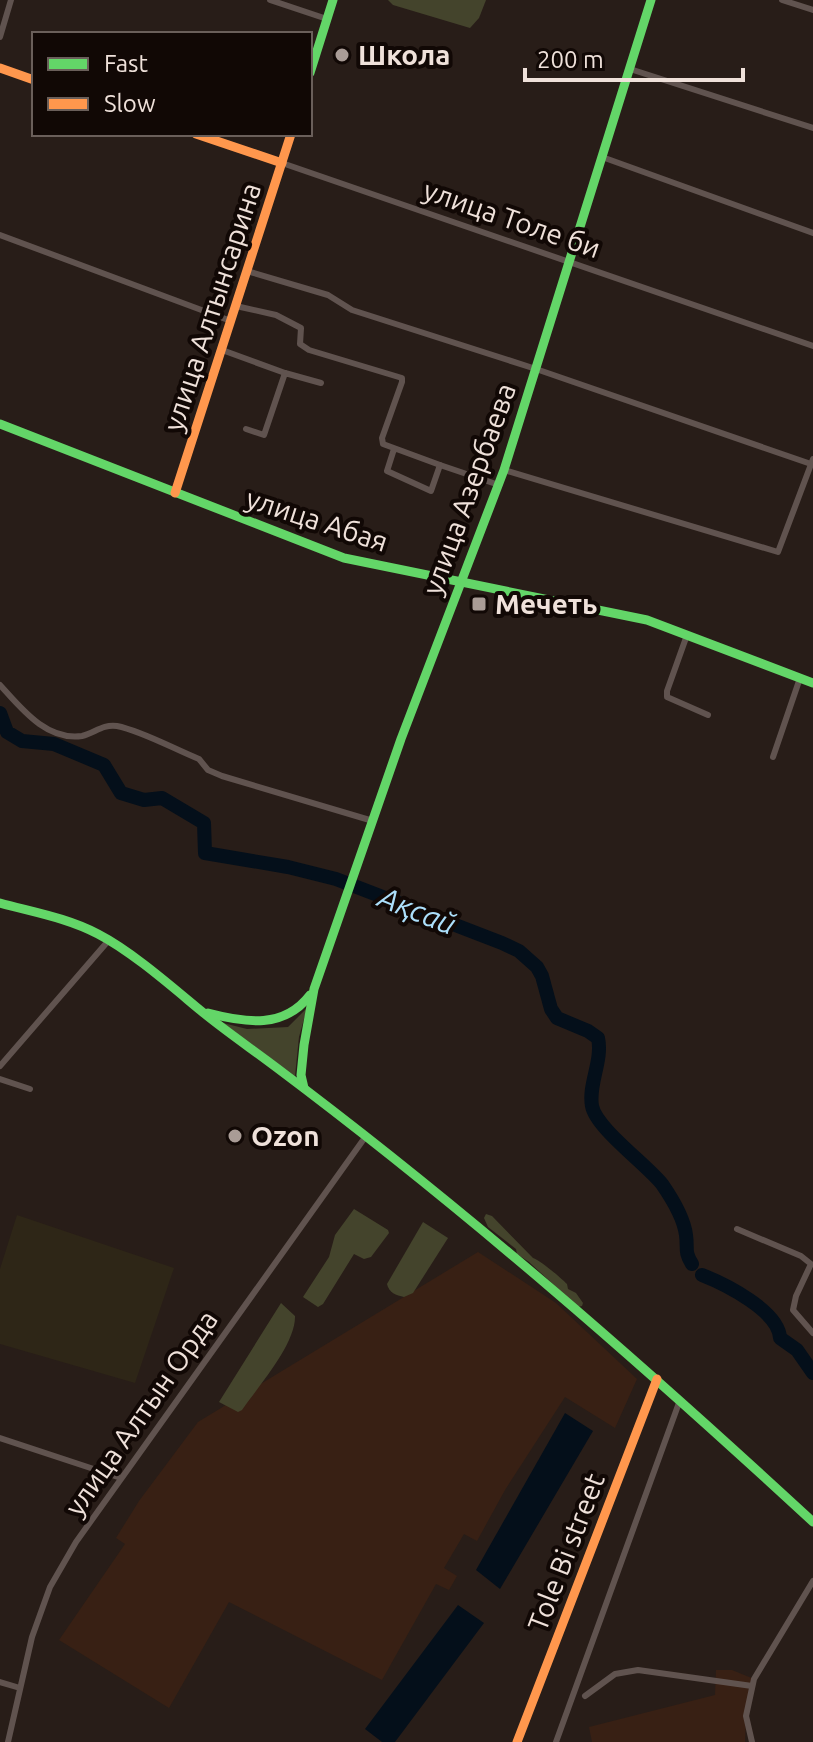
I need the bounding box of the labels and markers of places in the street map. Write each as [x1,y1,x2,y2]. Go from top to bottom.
place label: Школа [358,39,451,70]
marker: Школа [333,46,351,64]
place label: Мечеть [495,588,597,619]
marker: Мечеть [470,595,488,613]
place label: Ozon [251,1120,320,1151]
marker: Ozon [226,1127,244,1145]

